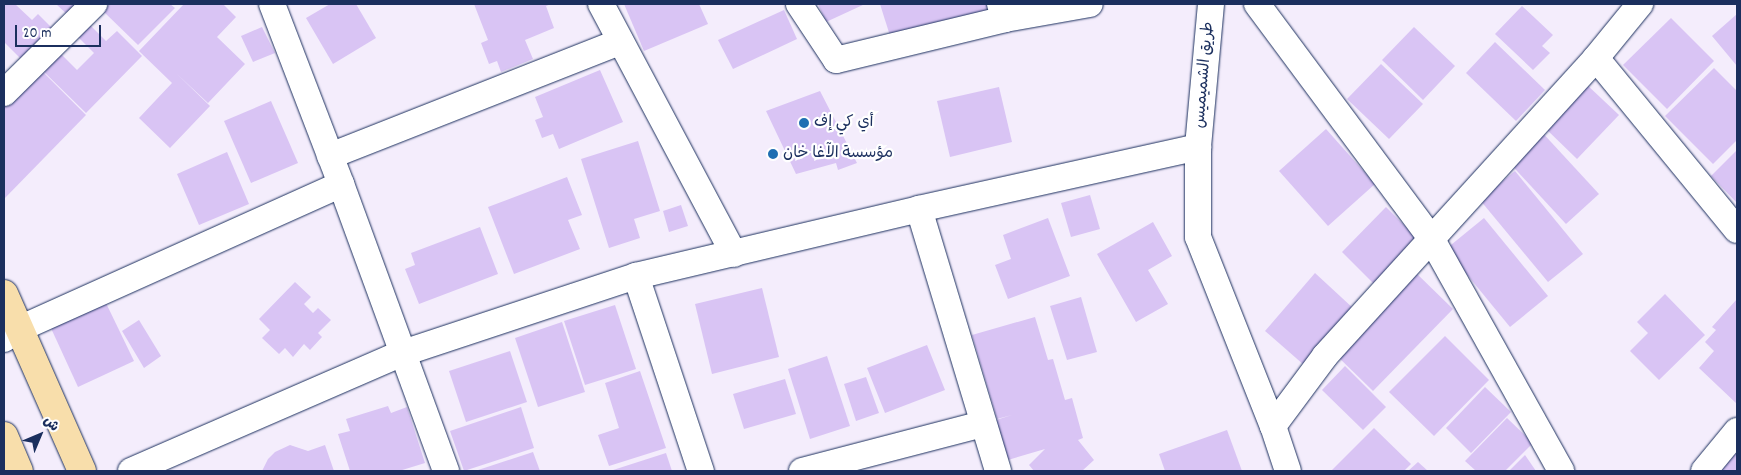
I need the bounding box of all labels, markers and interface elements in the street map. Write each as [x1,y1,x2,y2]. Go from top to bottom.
scale bar [18,15,104,47]
street label: طريق الشميميس [1191,21,1219,129]
text: 20 m [23,23,51,45]
place label: أي كي إف [814,113,873,133]
marker: أي كي إف [798,117,810,129]
place label: مؤسسة الآغا خان [783,144,893,164]
marker: مؤسسة الآغا خان [767,148,779,160]
north arrow [15,410,65,460]
text: ش [38,412,63,437]

